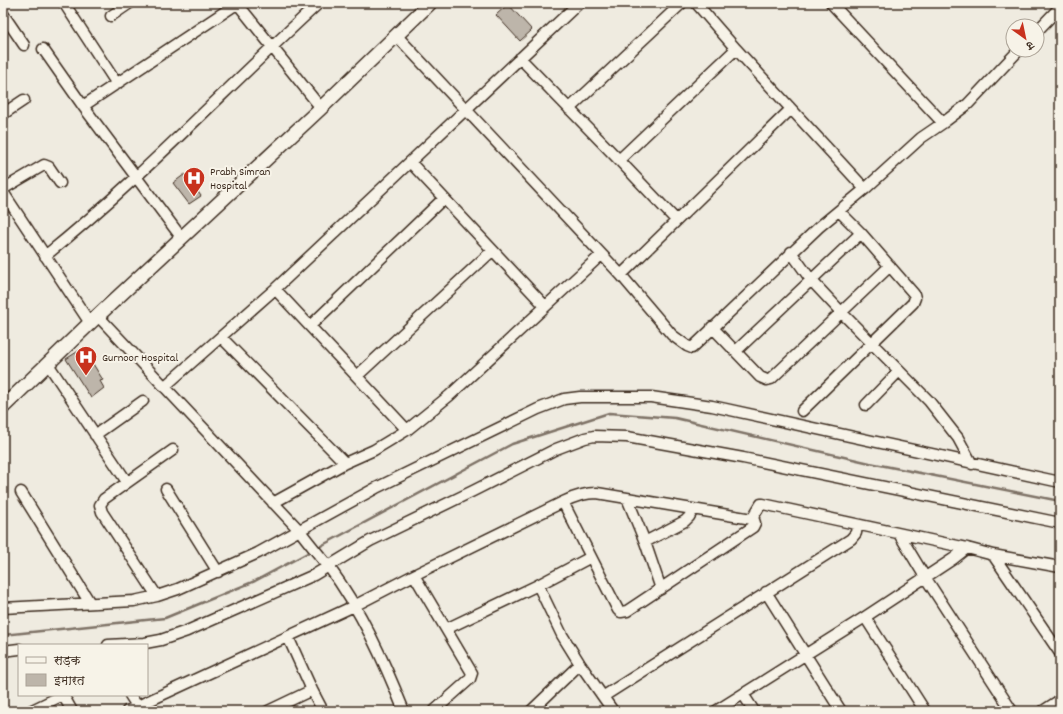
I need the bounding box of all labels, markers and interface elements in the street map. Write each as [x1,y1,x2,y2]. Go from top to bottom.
north arrow [1005,18,1045,58]
text: उ [1022,36,1037,54]
place label: Prabh Simran Hospital [210,164,271,195]
hospital icon: Prabh Simran Hospital [181,165,207,198]
hospital icon: Gurnoor Hospital [73,344,99,377]
place label: Gurnoor Hospital [102,350,178,367]
legend [18,644,148,696]
text: सड़क [53,653,82,670]
text: इमारत [53,673,85,690]

